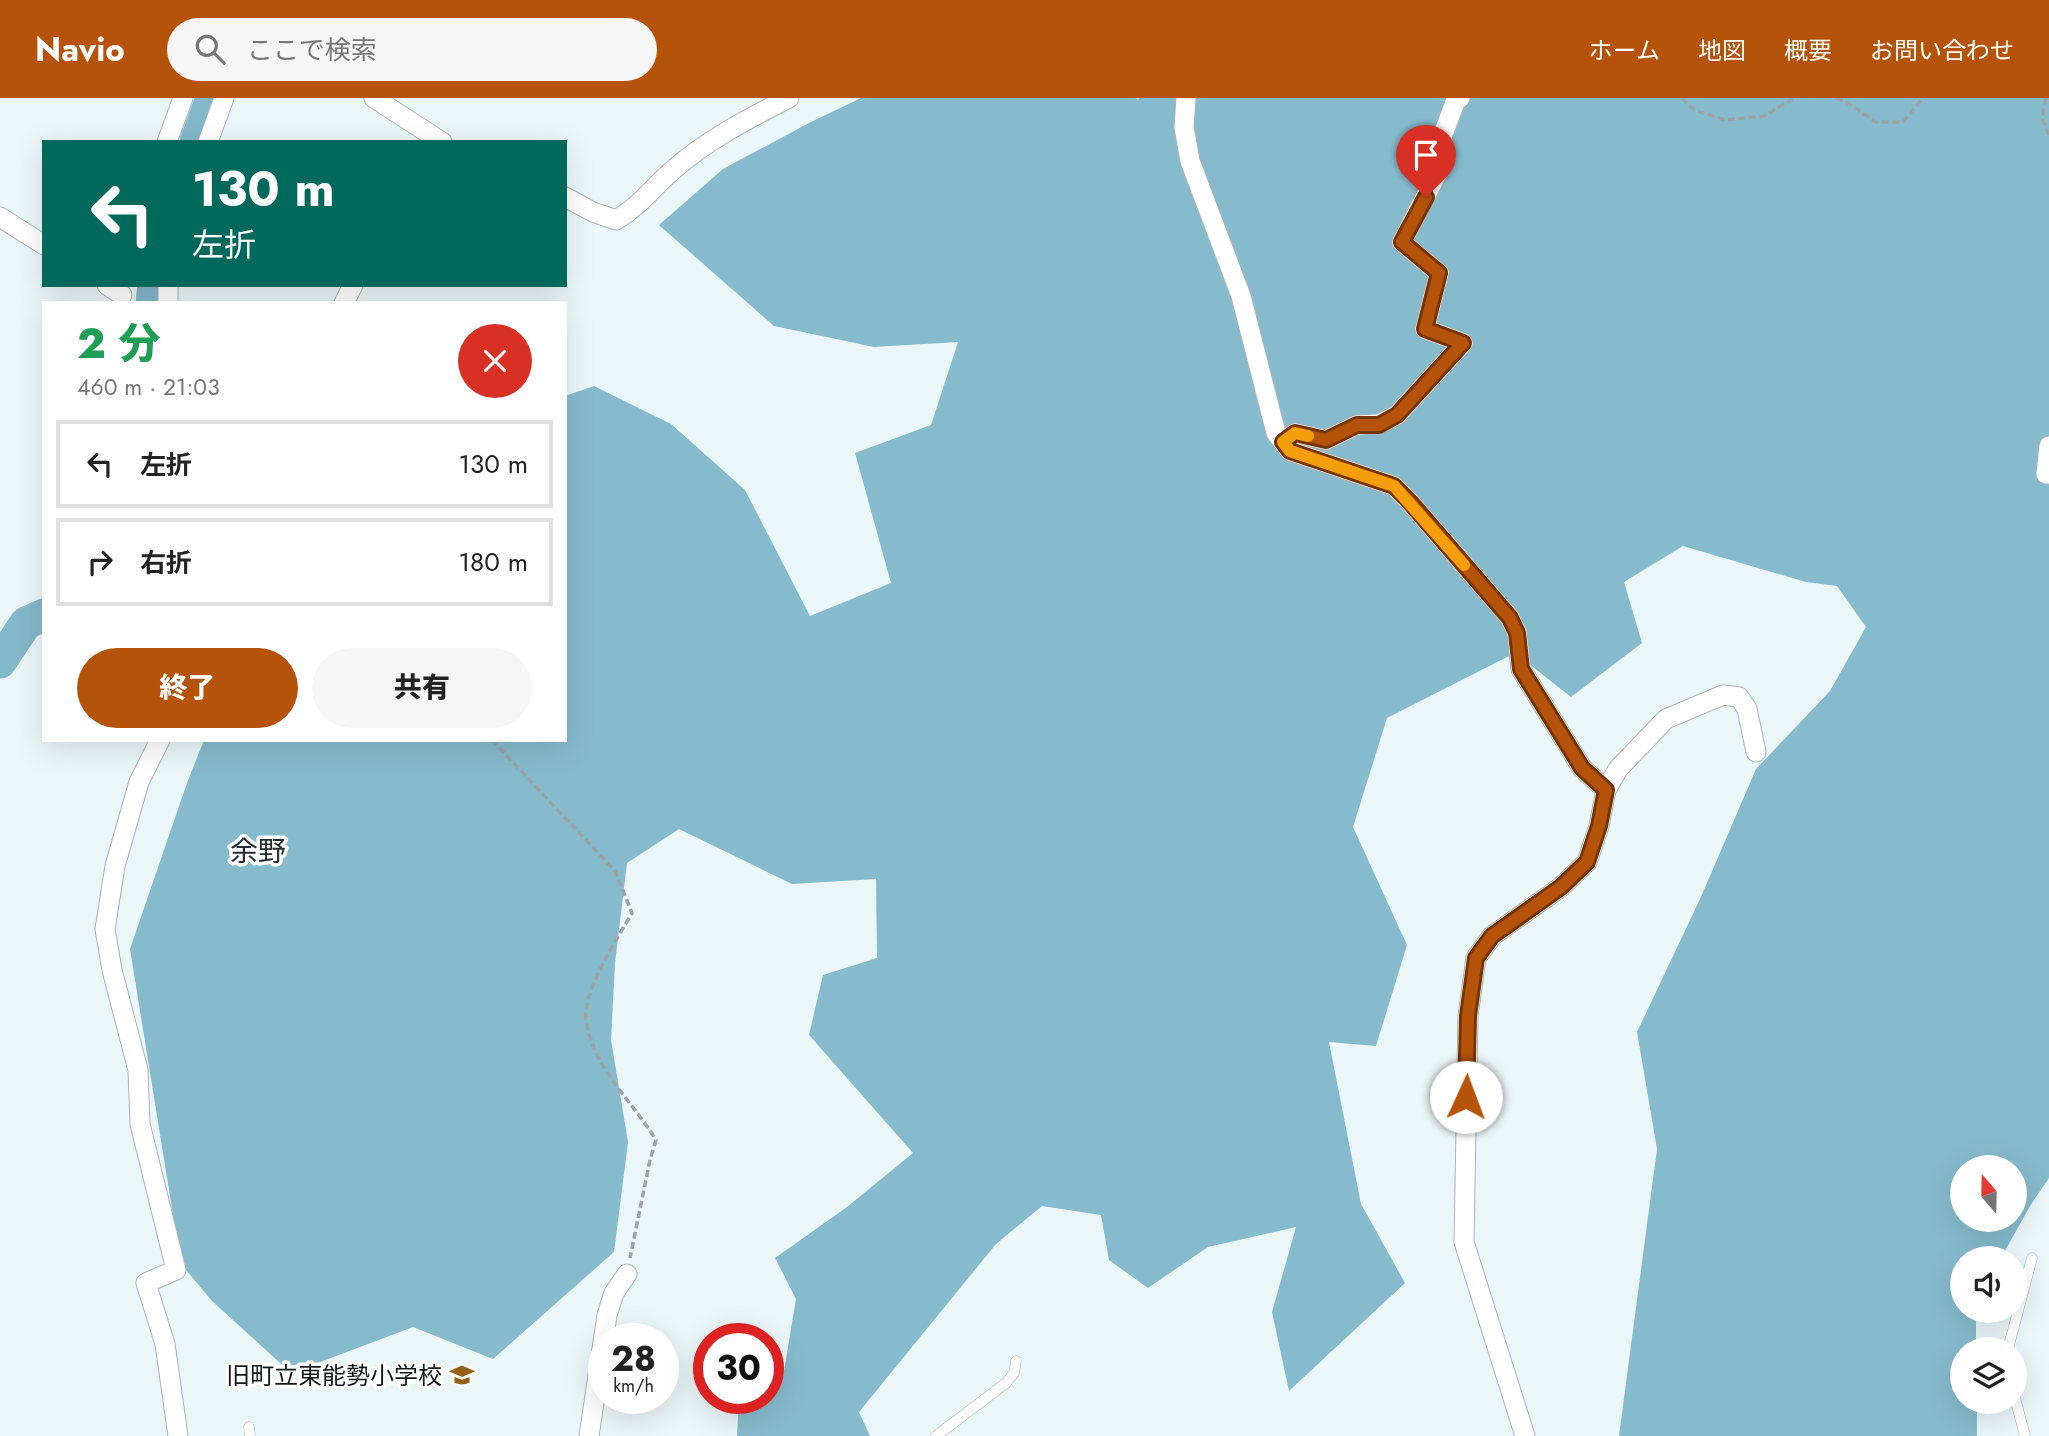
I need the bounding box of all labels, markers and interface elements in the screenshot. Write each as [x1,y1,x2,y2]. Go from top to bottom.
search box [167,18,657,81]
text: Navio [35,26,125,73]
icon: search [191,30,229,68]
text: ここで検索 [247,31,377,69]
text: ホーム [1589,33,1660,68]
text: 地図 [1698,33,1746,68]
text: 概要 [1784,33,1832,68]
text: お問い合わせ [1870,33,2014,68]
pin [1396,125,1456,197]
icon: arrive [1407,136,1445,174]
text: 130 m [192,154,335,224]
icon: left [77,168,168,259]
text: 左折 [192,222,256,268]
text: 2 分 [77,313,160,374]
button: close [458,324,532,398]
text: 460 m · 21:03 [77,370,220,404]
icon: left [81,445,119,483]
text: 130 m [458,445,528,483]
text: 左折 [140,446,192,484]
icon: right [81,543,119,581]
text: 180 m [458,543,528,581]
text: 右折 [140,544,192,582]
button: 終了 [77,648,298,728]
button: 共有 [312,648,532,728]
district label: 余野 [230,831,286,872]
position arrow [1429,1060,1503,1134]
north arrow [1950,1155,2026,1232]
map controls [1950,1155,2027,1414]
button: sound [1950,1246,2027,1323]
speed limit sign: 30 [693,1323,784,1414]
text: 28 [611,1334,656,1384]
button: layers [1950,1337,2027,1414]
place label: 旧町立東能勢小学校 [226,1358,442,1393]
school or university icon: 旧町立東能勢小学校 [448,1361,476,1389]
text: km/h [613,1373,654,1399]

